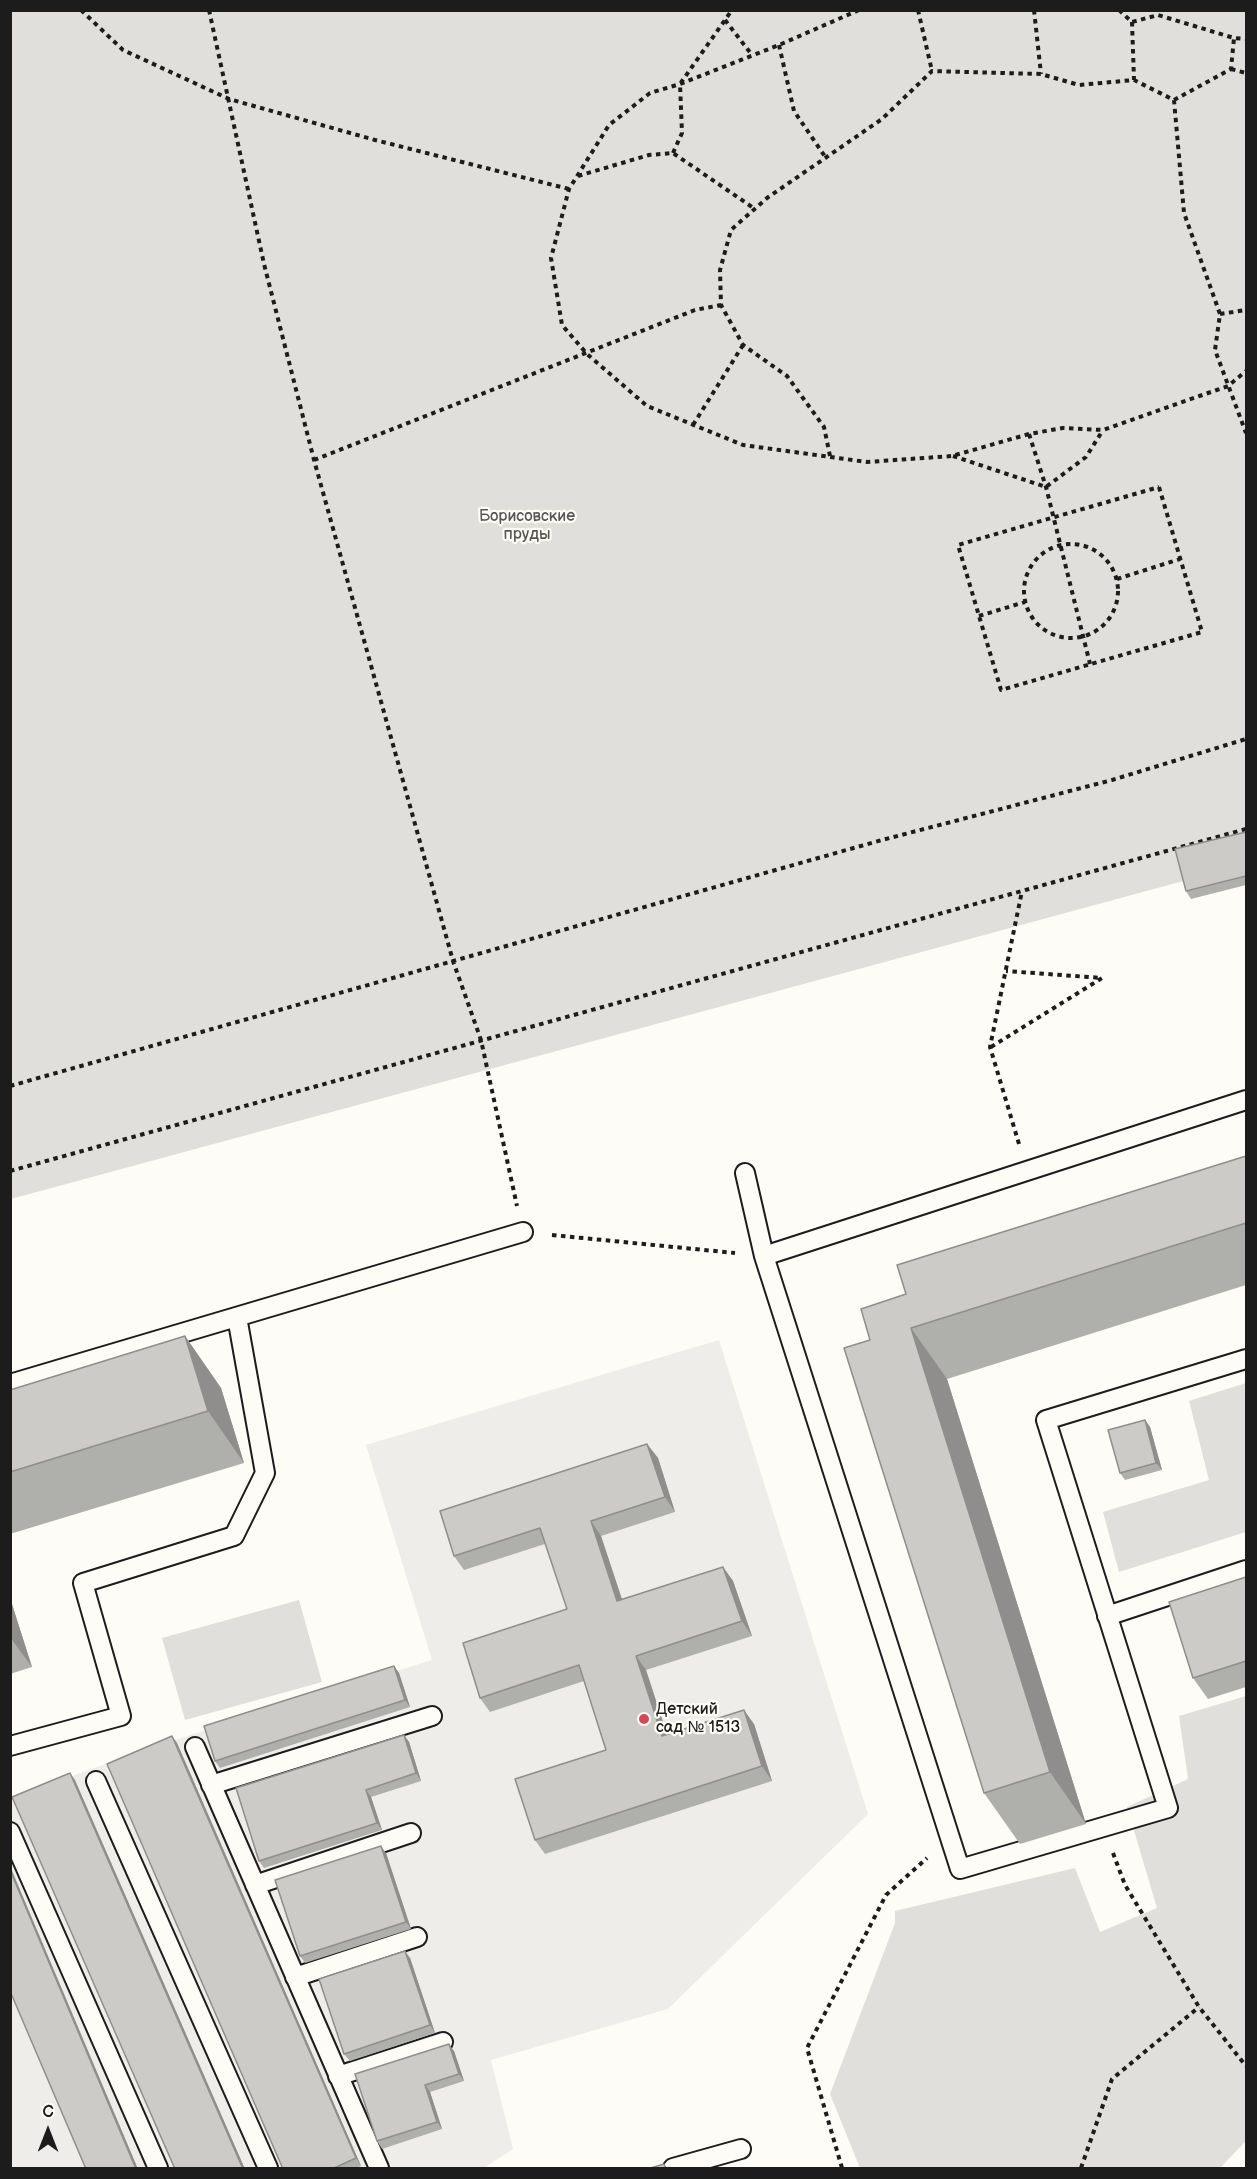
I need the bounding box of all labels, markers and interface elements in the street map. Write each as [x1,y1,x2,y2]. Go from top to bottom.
park label: Борисовские пруды [479,507,575,545]
place label: Детский сад № 1513 [656,1700,740,1738]
marker: Детский сад № 1513 [637,1712,651,1726]
north arrow [18,2101,78,2161]
text: С [42,2103,54,2122]

